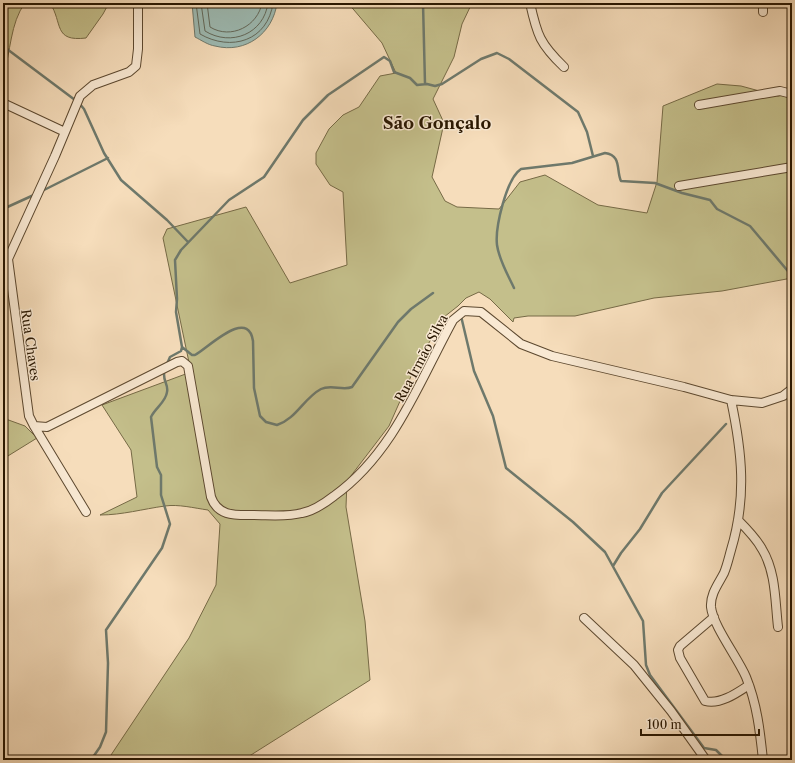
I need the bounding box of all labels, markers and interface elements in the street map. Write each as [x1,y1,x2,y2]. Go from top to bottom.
district label: São Gonçalo [383,113,491,133]
street label: Rua Chaves [18,308,44,382]
street label: Rua Irmão Silva [391,311,451,405]
scale bar [641,711,759,737]
text: 100 m [647,717,682,732]

